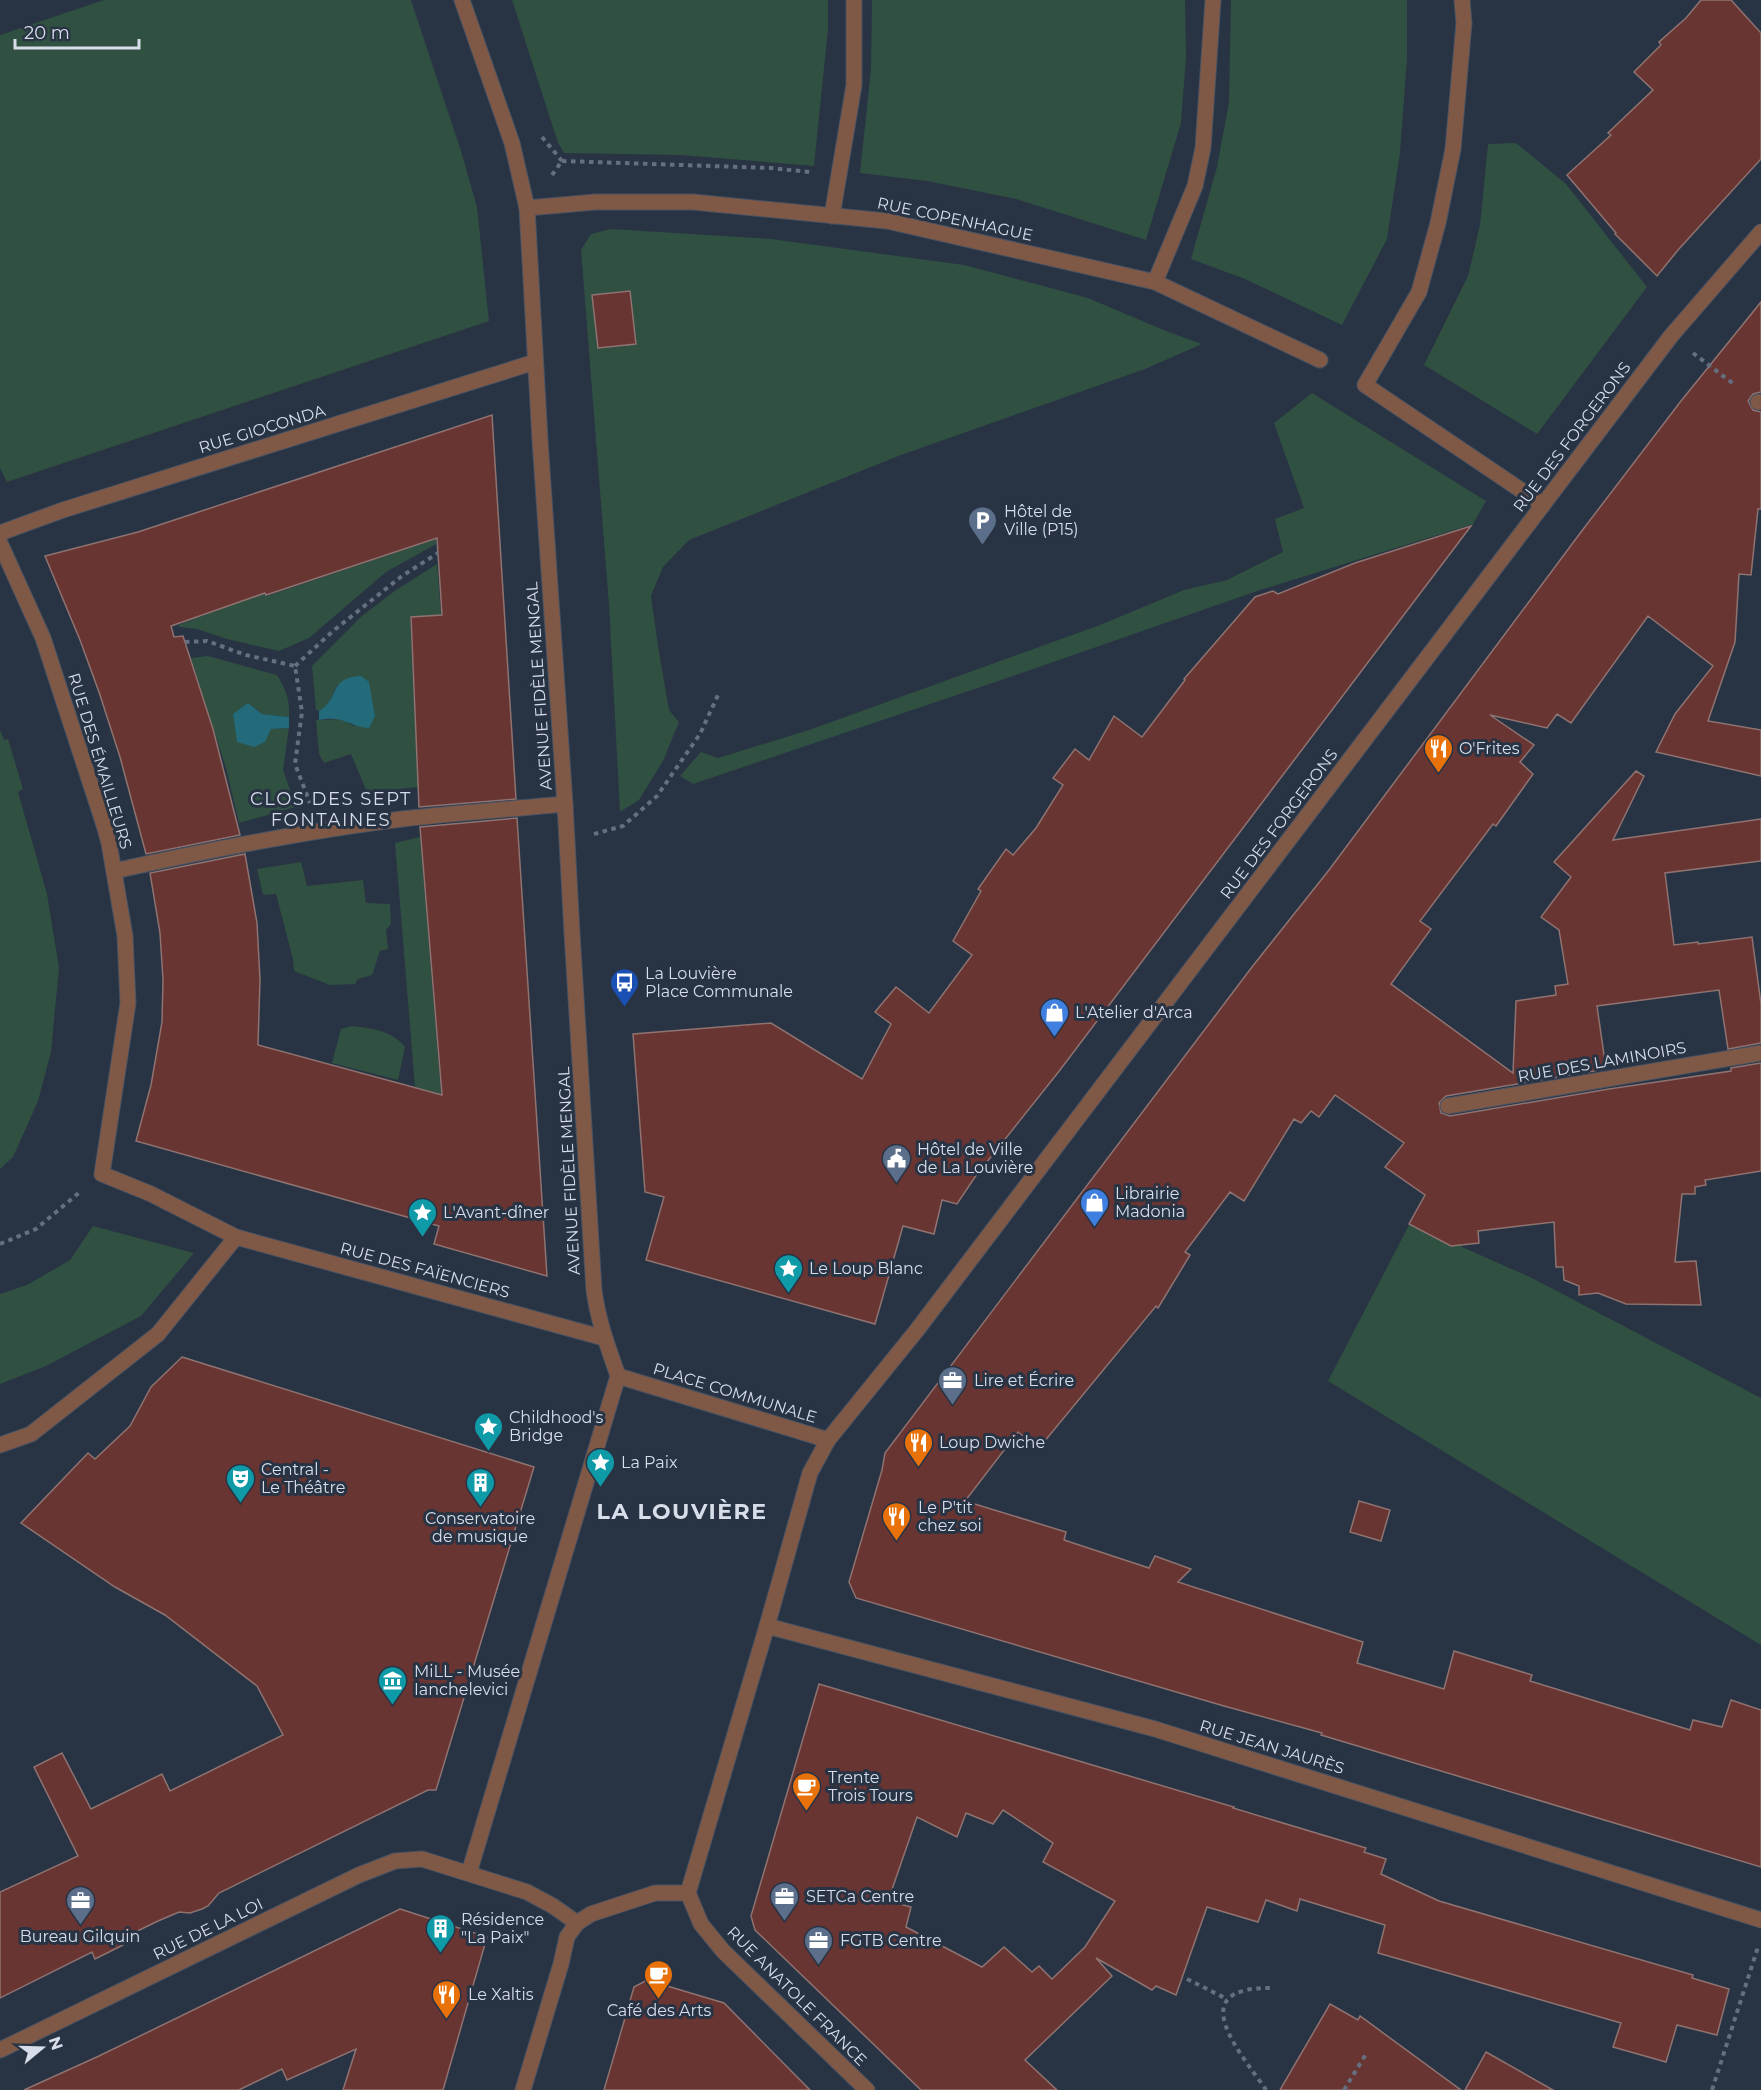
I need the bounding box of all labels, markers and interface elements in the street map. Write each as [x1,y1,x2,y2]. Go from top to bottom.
scale bar [15,12,140,50]
text: 20 m [24,22,70,44]
street label: RUE COPENHAGUE [876,193,1034,245]
street label: RUE DES FORGERONS [1509,358,1635,516]
street label: RUE GIOCONDA [196,401,328,457]
place label: Hôtel de Ville (P15) [1004,502,1079,539]
parking icon: Hôtel de Ville (P15) [967,504,999,546]
street label: AVENUE FIDÈLE MENGAL [522,581,556,791]
street label: RUE DES ÉMAILLEURS [64,671,136,851]
restaurant icon: O'Frites [1422,732,1454,774]
place label: O'Frites [1459,739,1520,758]
street label: RUE DES FORGERONS [1216,745,1342,903]
district label: CLOS DES SEPT FONTAINES [250,788,412,831]
place label: La Louvière Place Communale [645,964,793,1001]
bus stop icon: La Louvière Place Communale [608,966,640,1008]
shop icon: L'Atelier d'Arca [1038,996,1070,1038]
place label: L'Atelier d'Arca [1075,1003,1193,1022]
street label: RUE DES LAMINOIRS [1516,1038,1688,1086]
street label: AVENUE FIDÈLE MENGAL [554,1066,584,1276]
place label: Hôtel de Ville de La Louvière [917,1140,1033,1177]
public building icon: Hôtel de Ville de La Louvière [880,1142,912,1184]
place label: Librairie Madonia [1115,1184,1185,1221]
shop icon: Librairie Madonia [1078,1186,1110,1228]
place icon: L'Avant-dîner [406,1196,438,1238]
place label: L'Avant-dîner [443,1203,549,1222]
street label: RUE DES FAÏENCIERS [338,1237,512,1302]
place icon: Le Loup Blanc [772,1252,804,1294]
place label: Le Loup Blanc [809,1259,923,1278]
street label: PLACE COMMUNALE [651,1359,819,1427]
office icon: Lire et Écrire [937,1364,969,1406]
place label: Lire et Écrire [974,1371,1074,1390]
place label: Childhood's Bridge [509,1408,604,1445]
place icon: Childhood's Bridge [472,1410,504,1452]
restaurant icon: Loup Dwiche [902,1426,934,1468]
place label: Loup Dwiche [939,1433,1045,1452]
place icon: La Paix [584,1446,616,1488]
place label: La Paix [621,1453,678,1472]
place label: Central - Le Théâtre [261,1460,345,1497]
theatre icon: Central - Le Théâtre [224,1462,256,1504]
building icon: Conservatoire de musique [464,1466,496,1508]
district label: LA LOUVIÈRE [597,1498,767,1525]
place label: Le P'tit chez soi [918,1498,982,1535]
restaurant icon: Le P'tit chez soi [881,1500,913,1542]
place label: Conservatoire de musique [425,1509,535,1546]
place label: MiLL - Musée Ianchelevici [414,1662,520,1699]
museum icon: MiLL - Musée Ianchelevici [377,1664,409,1706]
street label: RUE JEAN JAURÈS [1197,1716,1347,1778]
place label: Trente Trois Tours [828,1768,913,1805]
cafe icon: Trente Trois Tours [791,1770,823,1812]
office icon: SETCa Centre [769,1880,801,1922]
office icon: Bureau Gilquin [64,1884,96,1926]
place label: SETCa Centre [806,1887,914,1906]
street label: RUE DE LA LOI [150,1894,266,1964]
place label: Résidence "La Paix" [461,1910,544,1947]
building icon: Résidence "La Paix" [424,1912,456,1954]
street label: RUE ANATOLE FRANCE [723,1922,871,2070]
office icon: FGTB Centre [803,1924,835,1966]
place label: Bureau Gilquin [20,1927,140,1946]
place label: FGTB Centre [840,1931,942,1950]
cafe icon: Café des Arts [643,1958,675,2000]
restaurant icon: Le Xaltis [431,1978,463,2020]
place label: Le Xaltis [468,1985,534,2004]
place label: Café des Arts [607,2001,712,2020]
north arrow [12,2018,72,2078]
text: N [45,2034,67,2052]

